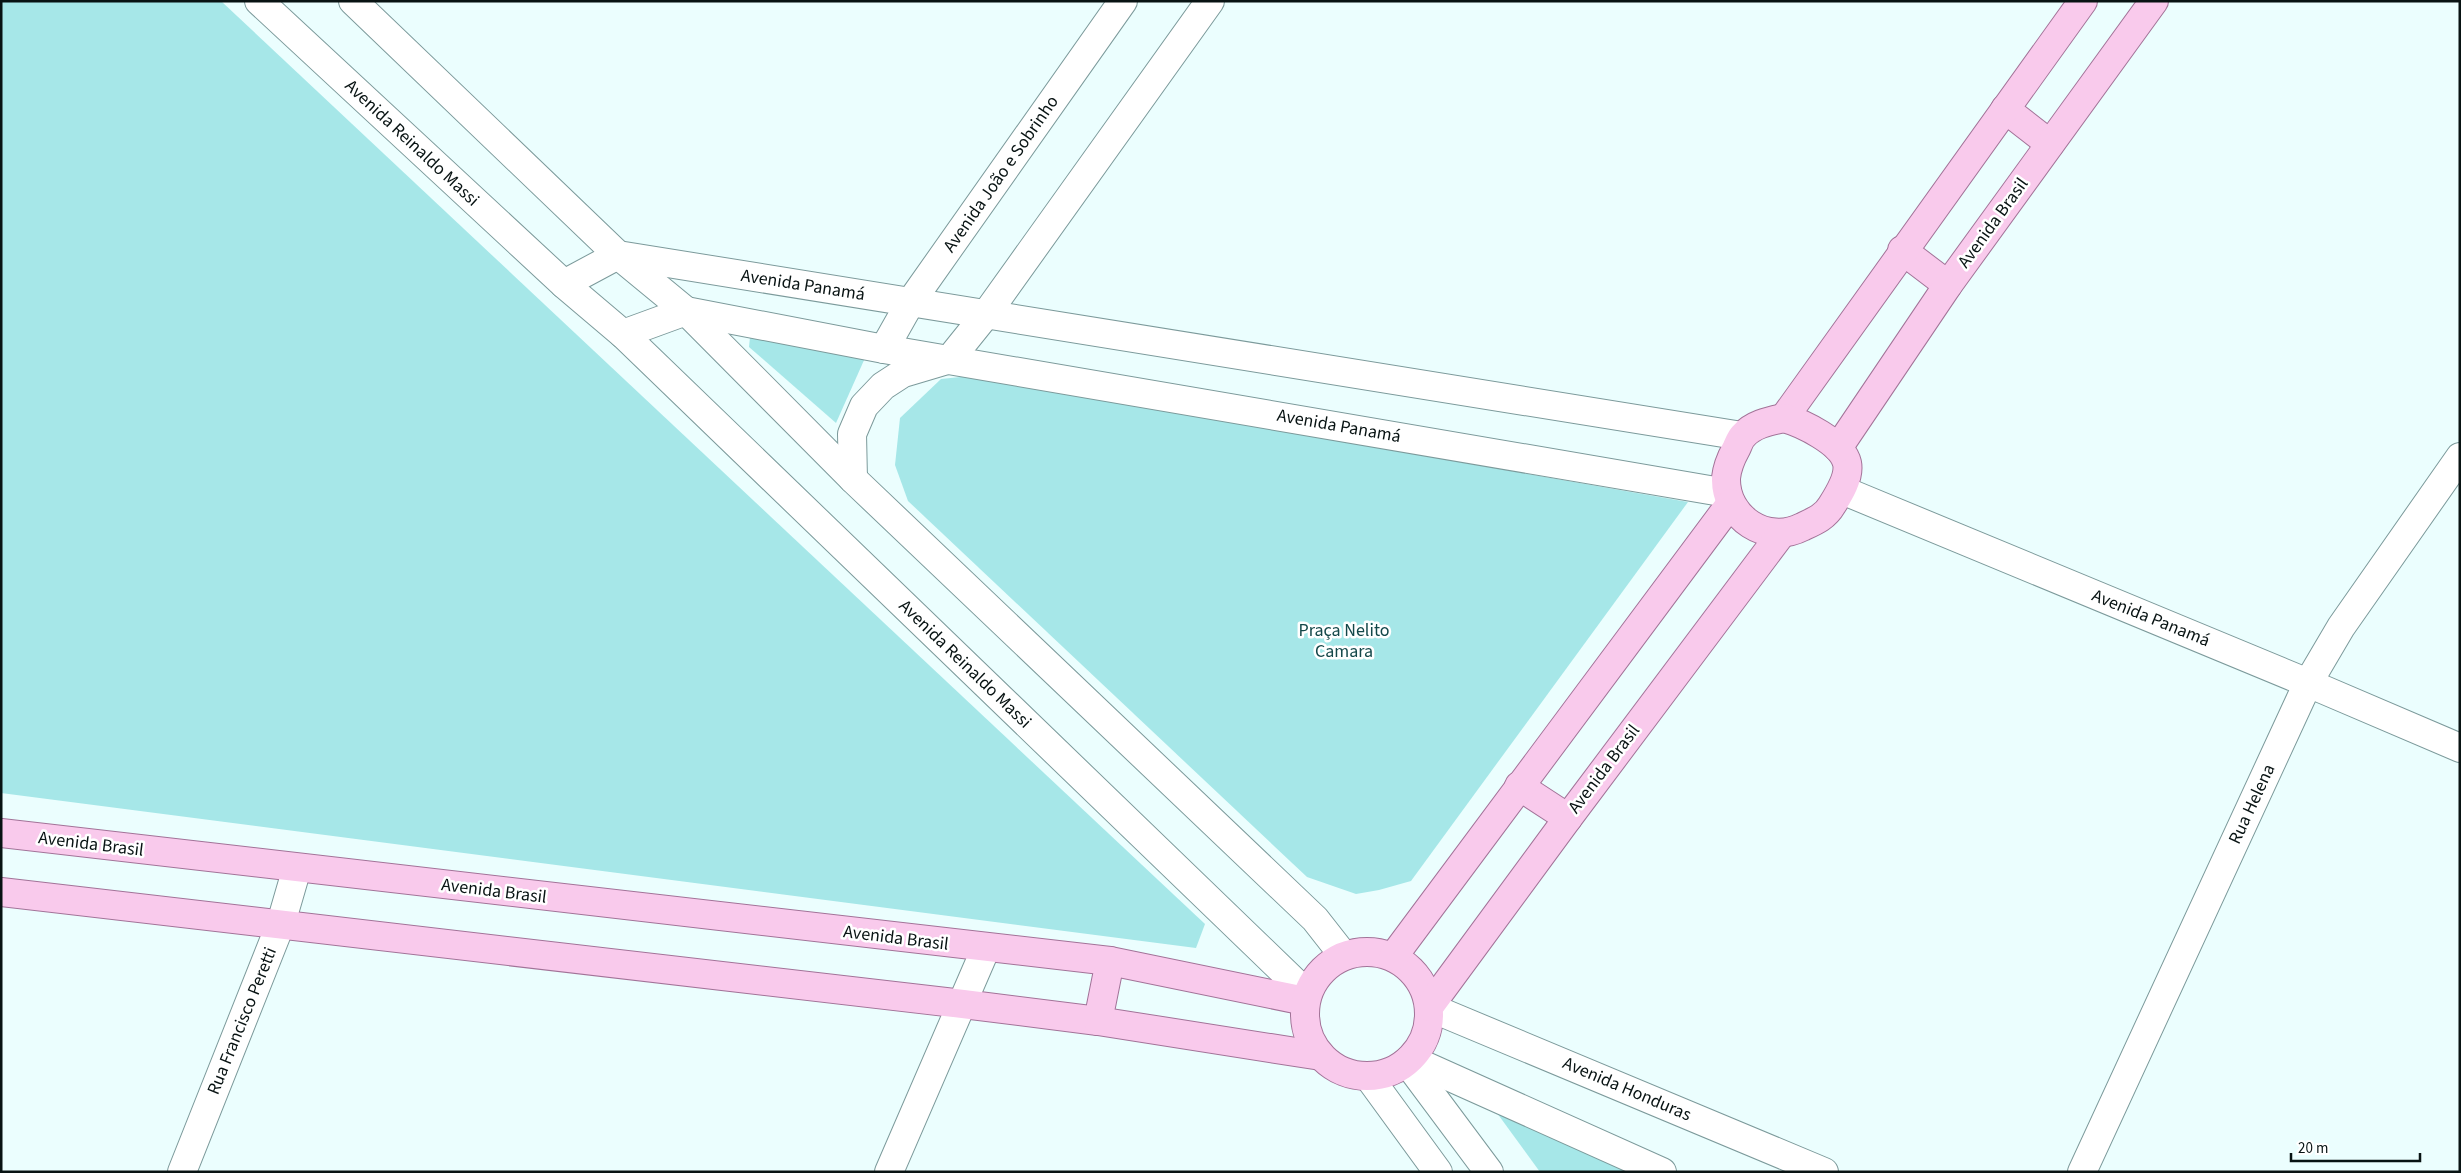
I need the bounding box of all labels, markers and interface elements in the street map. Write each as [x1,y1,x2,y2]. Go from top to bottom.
street label: Avenida Reinaldo Massi [339,74,485,212]
street label: Avenida João e Sobrinho [937,91,1065,257]
street label: Avenida Brasil [1952,173,2034,273]
street label: Avenida Panamá [739,263,867,307]
street label: Avenida Panamá [1275,403,1403,449]
street label: Avenida Panamá [2088,583,2214,653]
street label: Avenida Reinaldo Massi [893,594,1037,734]
park label: Praça Nelito Camara [1299,618,1389,664]
street label: Avenida Brasil [1562,719,1646,819]
street label: Rua Helena [2223,760,2281,848]
street label: Avenida Brasil [37,825,145,863]
street label: Avenida Brasil [440,872,548,910]
street label: Avenida Brasil [842,919,950,957]
street label: Rua Francisco Peretti [201,943,283,1099]
street label: Avenida Honduras [1559,1051,1695,1127]
scale bar [2291,1130,2420,1162]
text: 20 m [2298,1138,2328,1159]

